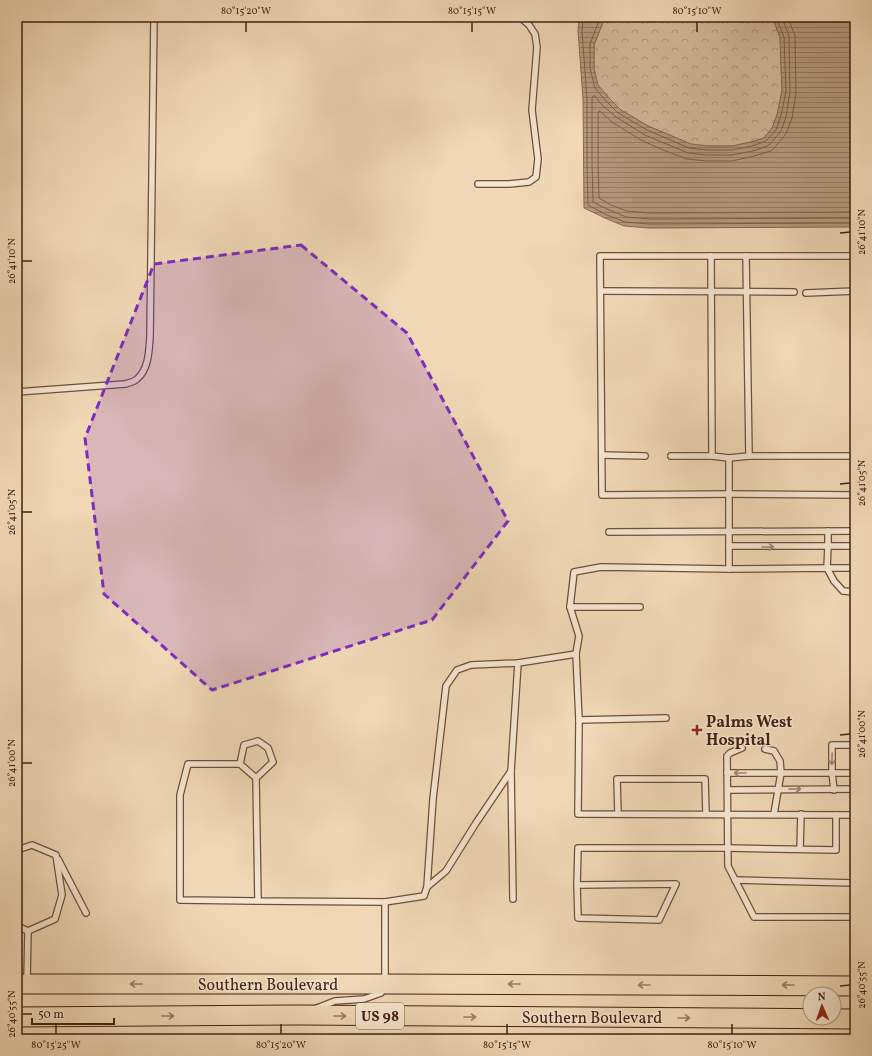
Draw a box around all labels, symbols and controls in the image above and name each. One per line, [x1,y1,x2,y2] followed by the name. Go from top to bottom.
[221,4,271,18] text: 80°15'20"W
[448,4,496,18] text: 80°15'15"W
[673,4,721,18] text: 80°15'10"W
[855,209,869,255] text: 26°41'10"N
[5,238,19,284] text: 26°41'10"N
[855,459,869,506] text: 26°41'05"N
[5,488,19,535] text: 26°41'05"N
[761,543,774,551] one-way arrow
[855,709,869,758] text: 26°41'00"N
[706,712,792,752] place label: Palms West Hospital
[691,724,703,736] marker: Palms West Hospital
[5,738,19,787] text: 26°41'00"N
[828,752,836,765] one-way arrow
[734,769,747,777] one-way arrow
[788,785,801,793] one-way arrow
[855,961,869,1009] text: 26°40'55"N
[198,975,338,997] street label: Southern Boulevard
[130,980,143,988] one-way arrow
[508,980,521,988] one-way arrow
[638,981,651,989] one-way arrow
[782,981,795,989] one-way arrow
[802,986,842,1026] north arrow
[5,990,19,1038] text: 26°40'55"N
[817,990,826,1005] text: N
[32,1000,114,1026] scale bar
[356,1003,404,1029] road number: US 98
[38,1007,64,1023] text: 50 m
[522,1008,662,1030] street label: Southern Boulevard
[161,1012,174,1020] one-way arrow
[333,1012,346,1020] one-way arrow
[463,1013,476,1020] one-way arrow
[677,1014,690,1022] one-way arrow
[31,1038,81,1052] text: 80°15'25"W
[256,1038,306,1052] text: 80°15'20"W
[483,1038,531,1052] text: 80°15'15"W
[708,1038,756,1052] text: 80°15'10"W

